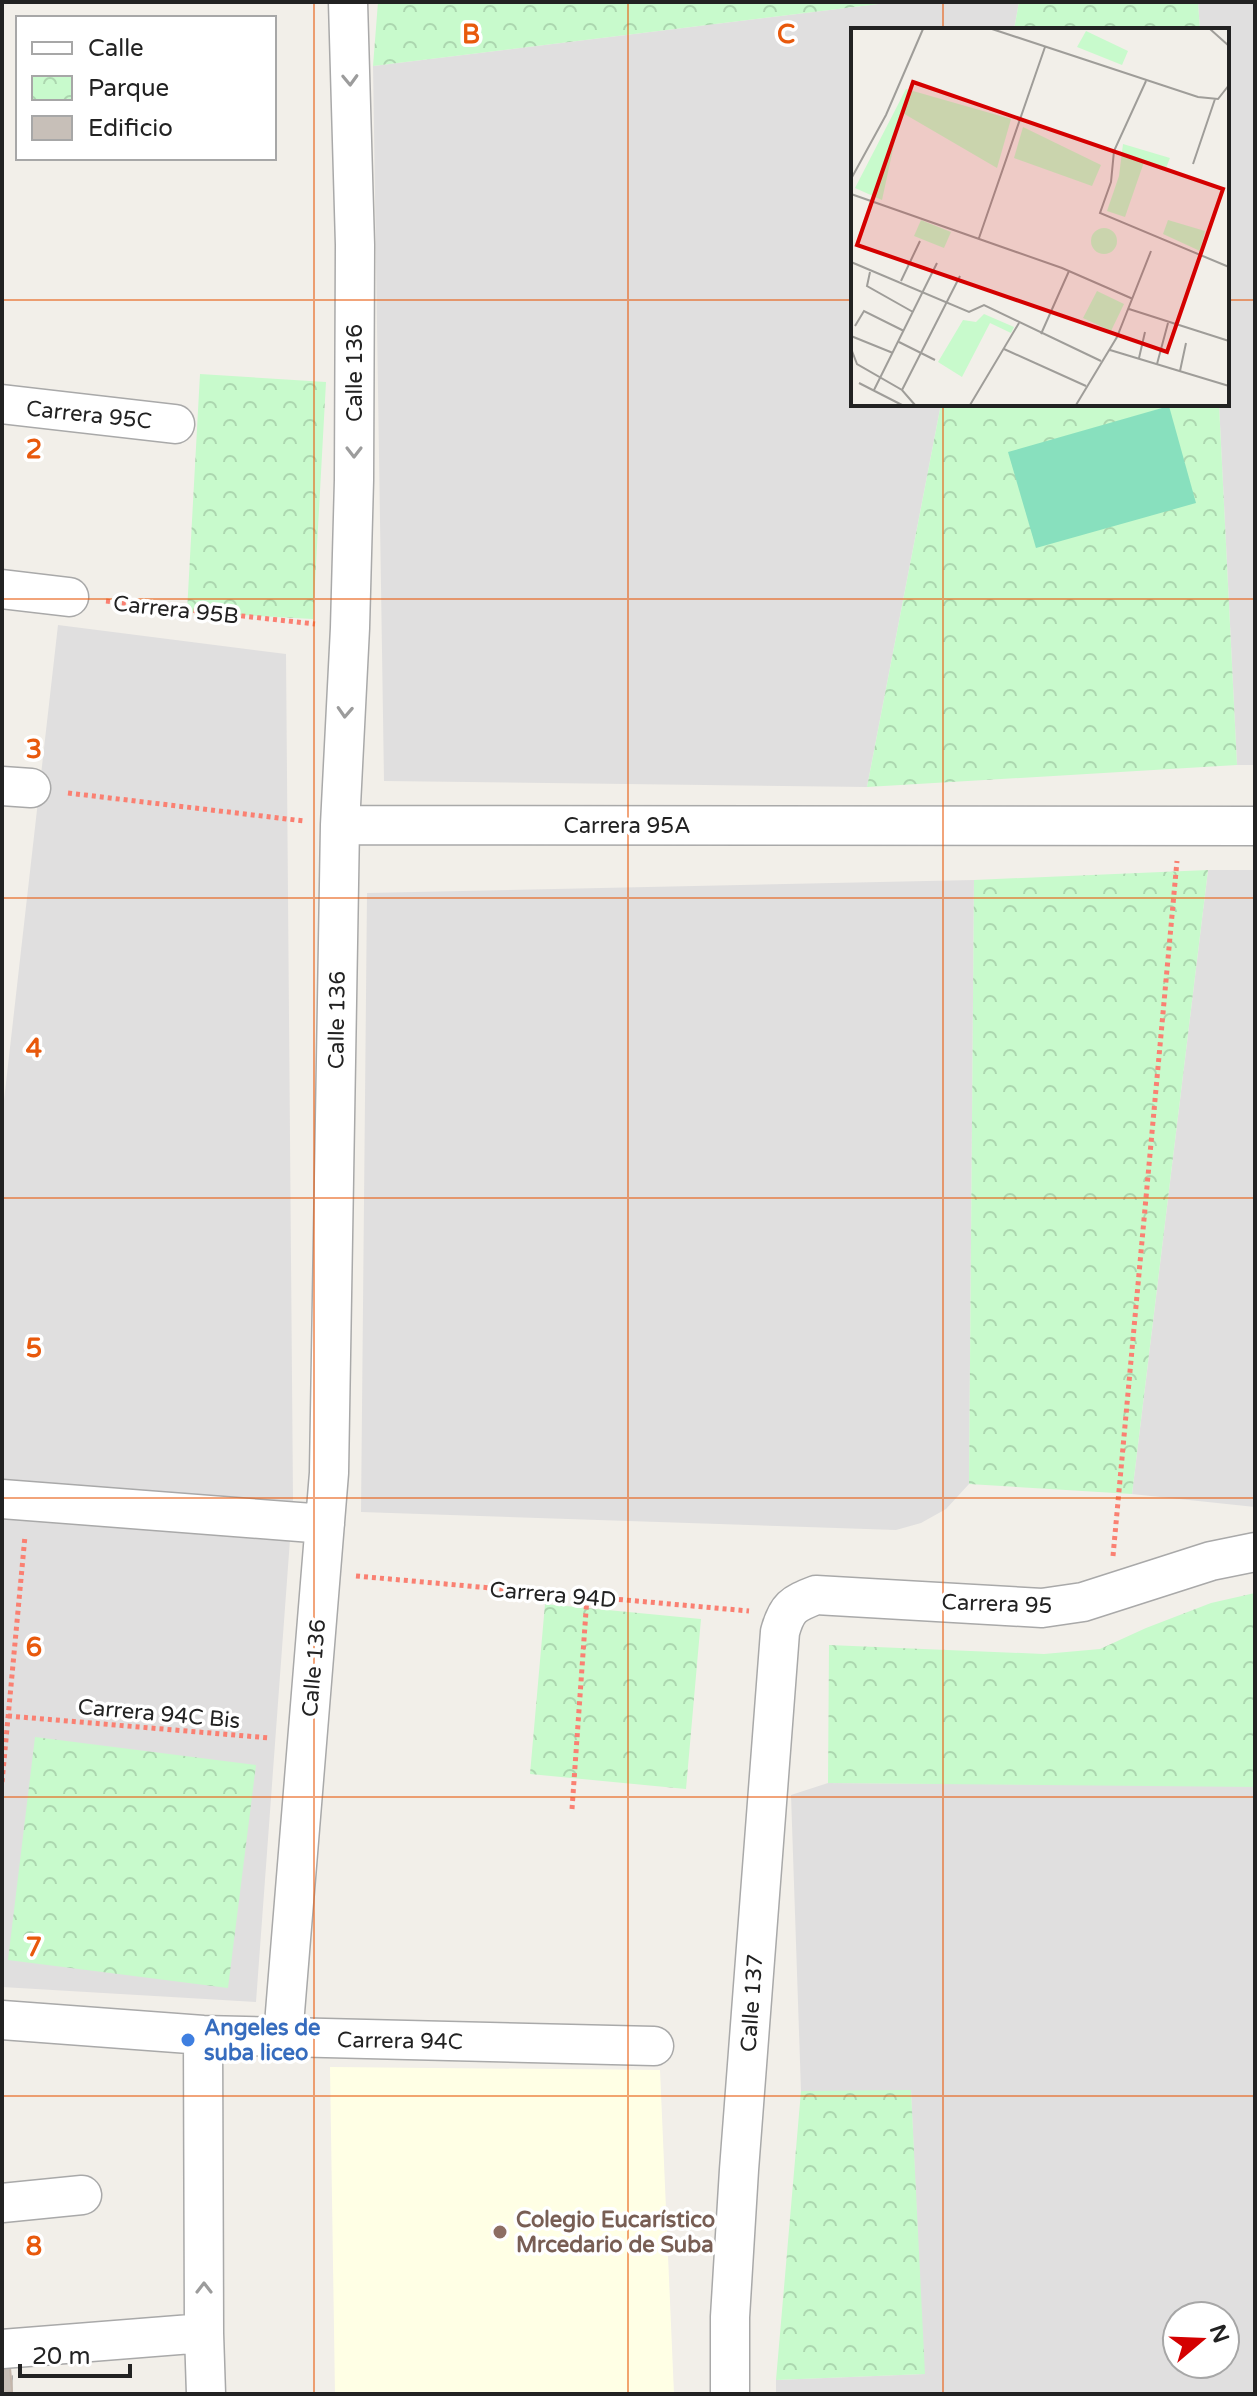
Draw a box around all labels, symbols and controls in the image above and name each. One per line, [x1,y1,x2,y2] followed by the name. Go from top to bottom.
[16,16,276,160] legend
[462,19,480,50] text: B
[777,19,795,50] text: C
[851,28,1229,406] inset map
[88,34,144,63] text: Calle
[88,74,169,103] text: Parque
[341,74,359,87] one-way arrow
[88,114,173,143] text: Edificio
[342,324,368,422] street label: Calle 136
[25,395,153,435] street label: Carrera 95C
[26,434,42,465] text: 2
[345,446,363,459] one-way arrow
[112,590,240,630] street label: Carrera 95B
[337,706,354,719] one-way arrow
[26,734,42,765] text: 3
[563,813,691,839] street label: Carrera 95A
[323,971,351,1069] street label: Calle 136
[26,1033,42,1064] text: 4
[26,1333,42,1364] text: 5
[488,1576,617,1613] street label: Carrera 94D
[941,1589,1053,1619] street label: Carrera 95
[297,1618,331,1718] street label: Calle 136
[26,1632,42,1663] text: 6
[77,1694,241,1734] street label: Carrera 94C Bis
[26,1932,42,1963] text: 7
[736,1953,768,2053] street label: Calle 137
[204,2015,321,2066] place label: Angeles de suba liceo
[337,2027,463,2055] street label: Carrera 94C
[179,2031,197,2049] marker: Angeles de suba liceo
[516,2207,715,2258] place label: Colegio Eucarístico Mrcedario de Suba
[491,2223,509,2241] marker: Colegio Eucarístico Mrcedario de Suba
[26,2231,42,2262] text: 8
[195,2281,213,2294] one-way arrow
[1161,2300,1241,2380] north arrow
[1204,2321,1234,2346] text: N
[20,2328,130,2378] scale bar
[32,2342,90,2371] text: 20 m

